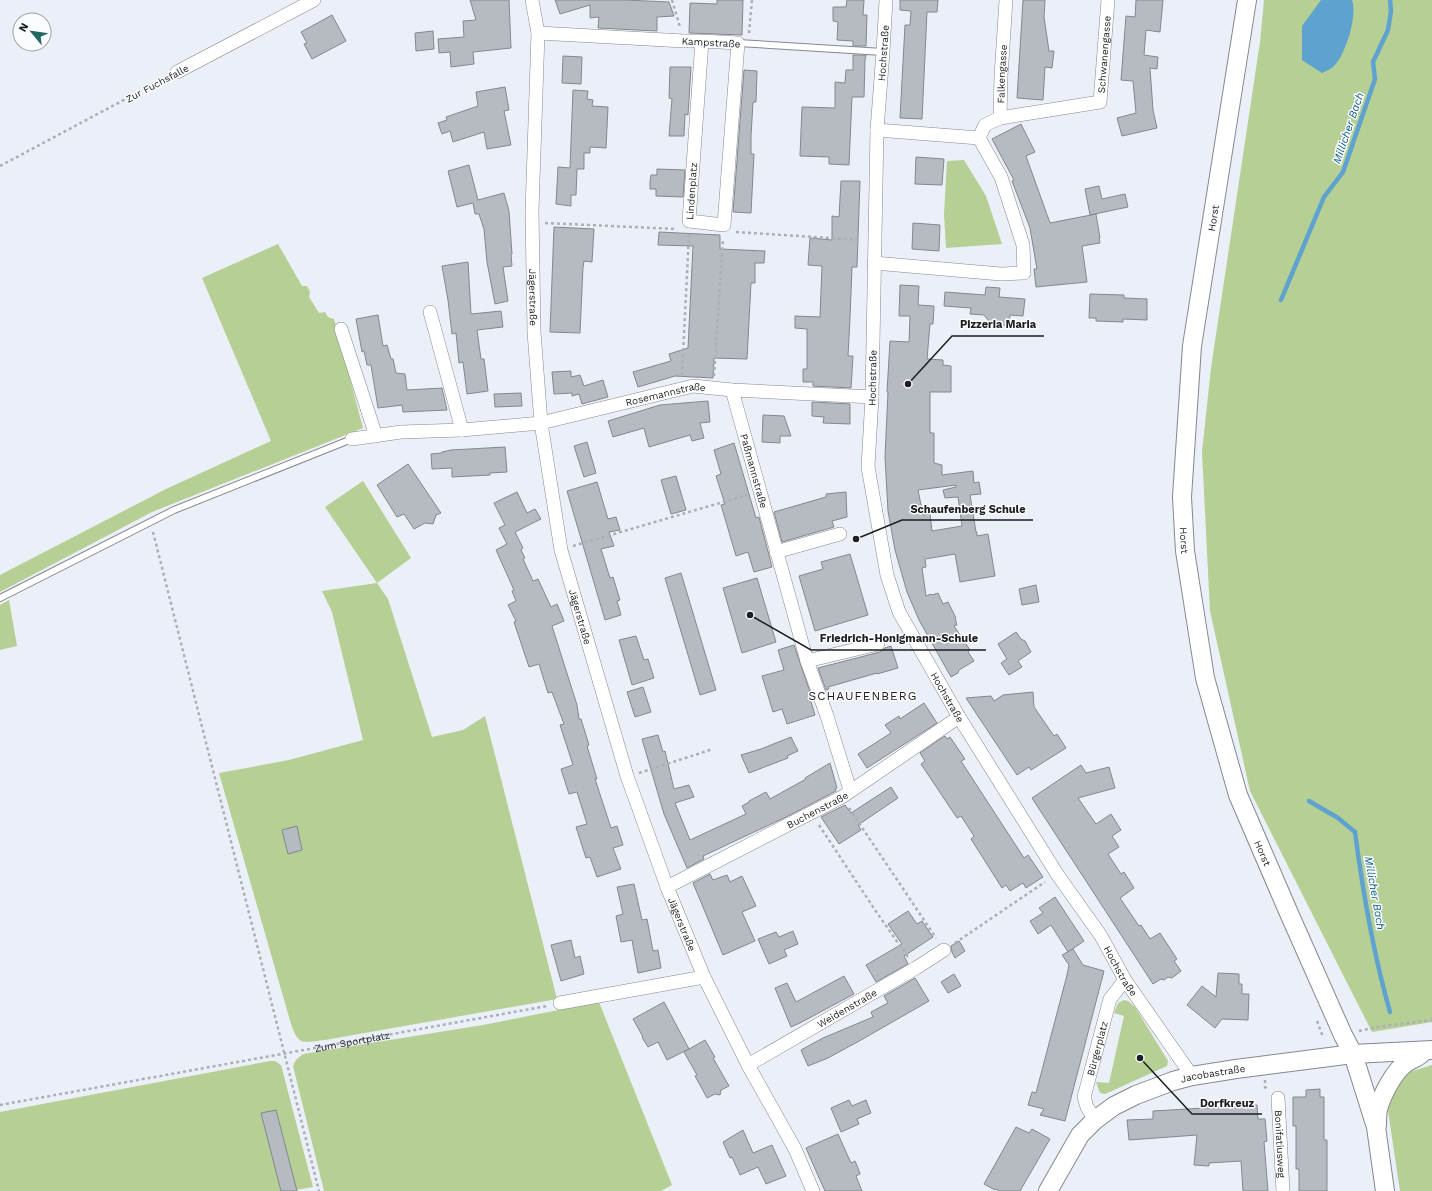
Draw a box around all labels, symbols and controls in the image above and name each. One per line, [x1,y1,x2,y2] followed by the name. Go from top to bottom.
[12,12,52,52] north arrow
[1096,15,1113,94] street label: Schwanengasse
[16,21,31,34] text: N
[876,24,891,81] street label: Hochstraße
[681,35,741,50] street label: Kampstraße
[995,44,1009,104] street label: Falkengasse
[124,62,191,105] street label: Zur Fuchsfalle
[1330,91,1367,165] water label: Millicher Bach
[684,162,699,220] street label: Lindenplatz
[1206,203,1221,232] street label: Horst
[527,269,539,326] street label: Jägerstraße
[952,313,1044,336] callout: Pizzeria Maria
[960,318,1037,331] text: Pizzeria Maria
[867,350,878,406] street label: Hochstraße
[624,381,706,408] street label: Rosemannstraße
[738,433,770,510] street label: Paßmannstraße
[902,497,1033,520] callout: Schaufenberg Schule
[910,503,1026,516] text: Schaufenberg Schule
[1178,527,1190,555] street label: Horst
[567,588,593,646] street label: Jägerstraße
[811,627,986,650] callout: Friedrich-Honigmann-Schule
[820,632,978,645] text: Friedrich-Honigmann-Schule
[928,670,966,725] street label: Hochstraße
[809,689,917,703] district label: SCHAUFENBERG
[785,789,851,830] street label: Buchenstraße
[1252,839,1273,868] street label: Horst
[1362,855,1387,931] water label: Millicher Bach
[666,896,698,953] street label: Jägerstraße
[1101,944,1139,998] street label: Hochstraße
[815,987,879,1030] street label: Weidenstraße
[1085,1020,1110,1077] street label: Bürgerplatz
[314,1030,391,1054] street label: Zum Sportplatz
[1179,1063,1246,1085] street label: Jacobastraße
[1192,1091,1262,1114] callout: Dorfkreuz
[1200,1097,1254,1110] text: Dorfkreuz
[1273,1110,1287,1179] street label: Bonifatiusweg

